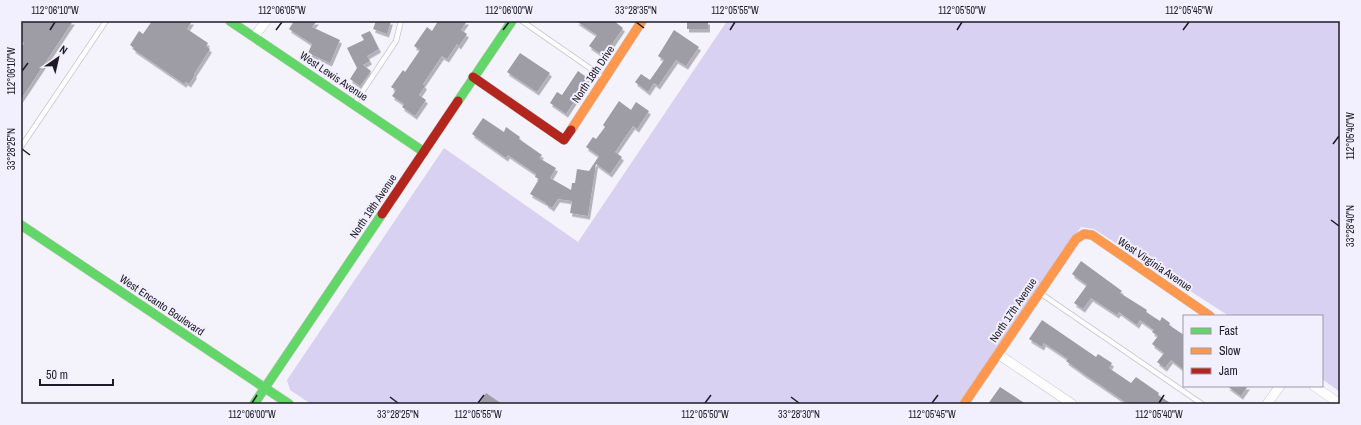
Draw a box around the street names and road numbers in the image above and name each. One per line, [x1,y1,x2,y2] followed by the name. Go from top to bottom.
[569,43,617,105] street label: North 18th Drive
[297,48,371,104] street label: West Lewis Avenue
[346,171,400,241] street label: North 19th Avenue
[1115,234,1195,294] street label: West Virginia Avenue
[117,271,207,339] street label: West Encanto Boulevard
[986,275,1040,345] street label: North 17th Avenue

